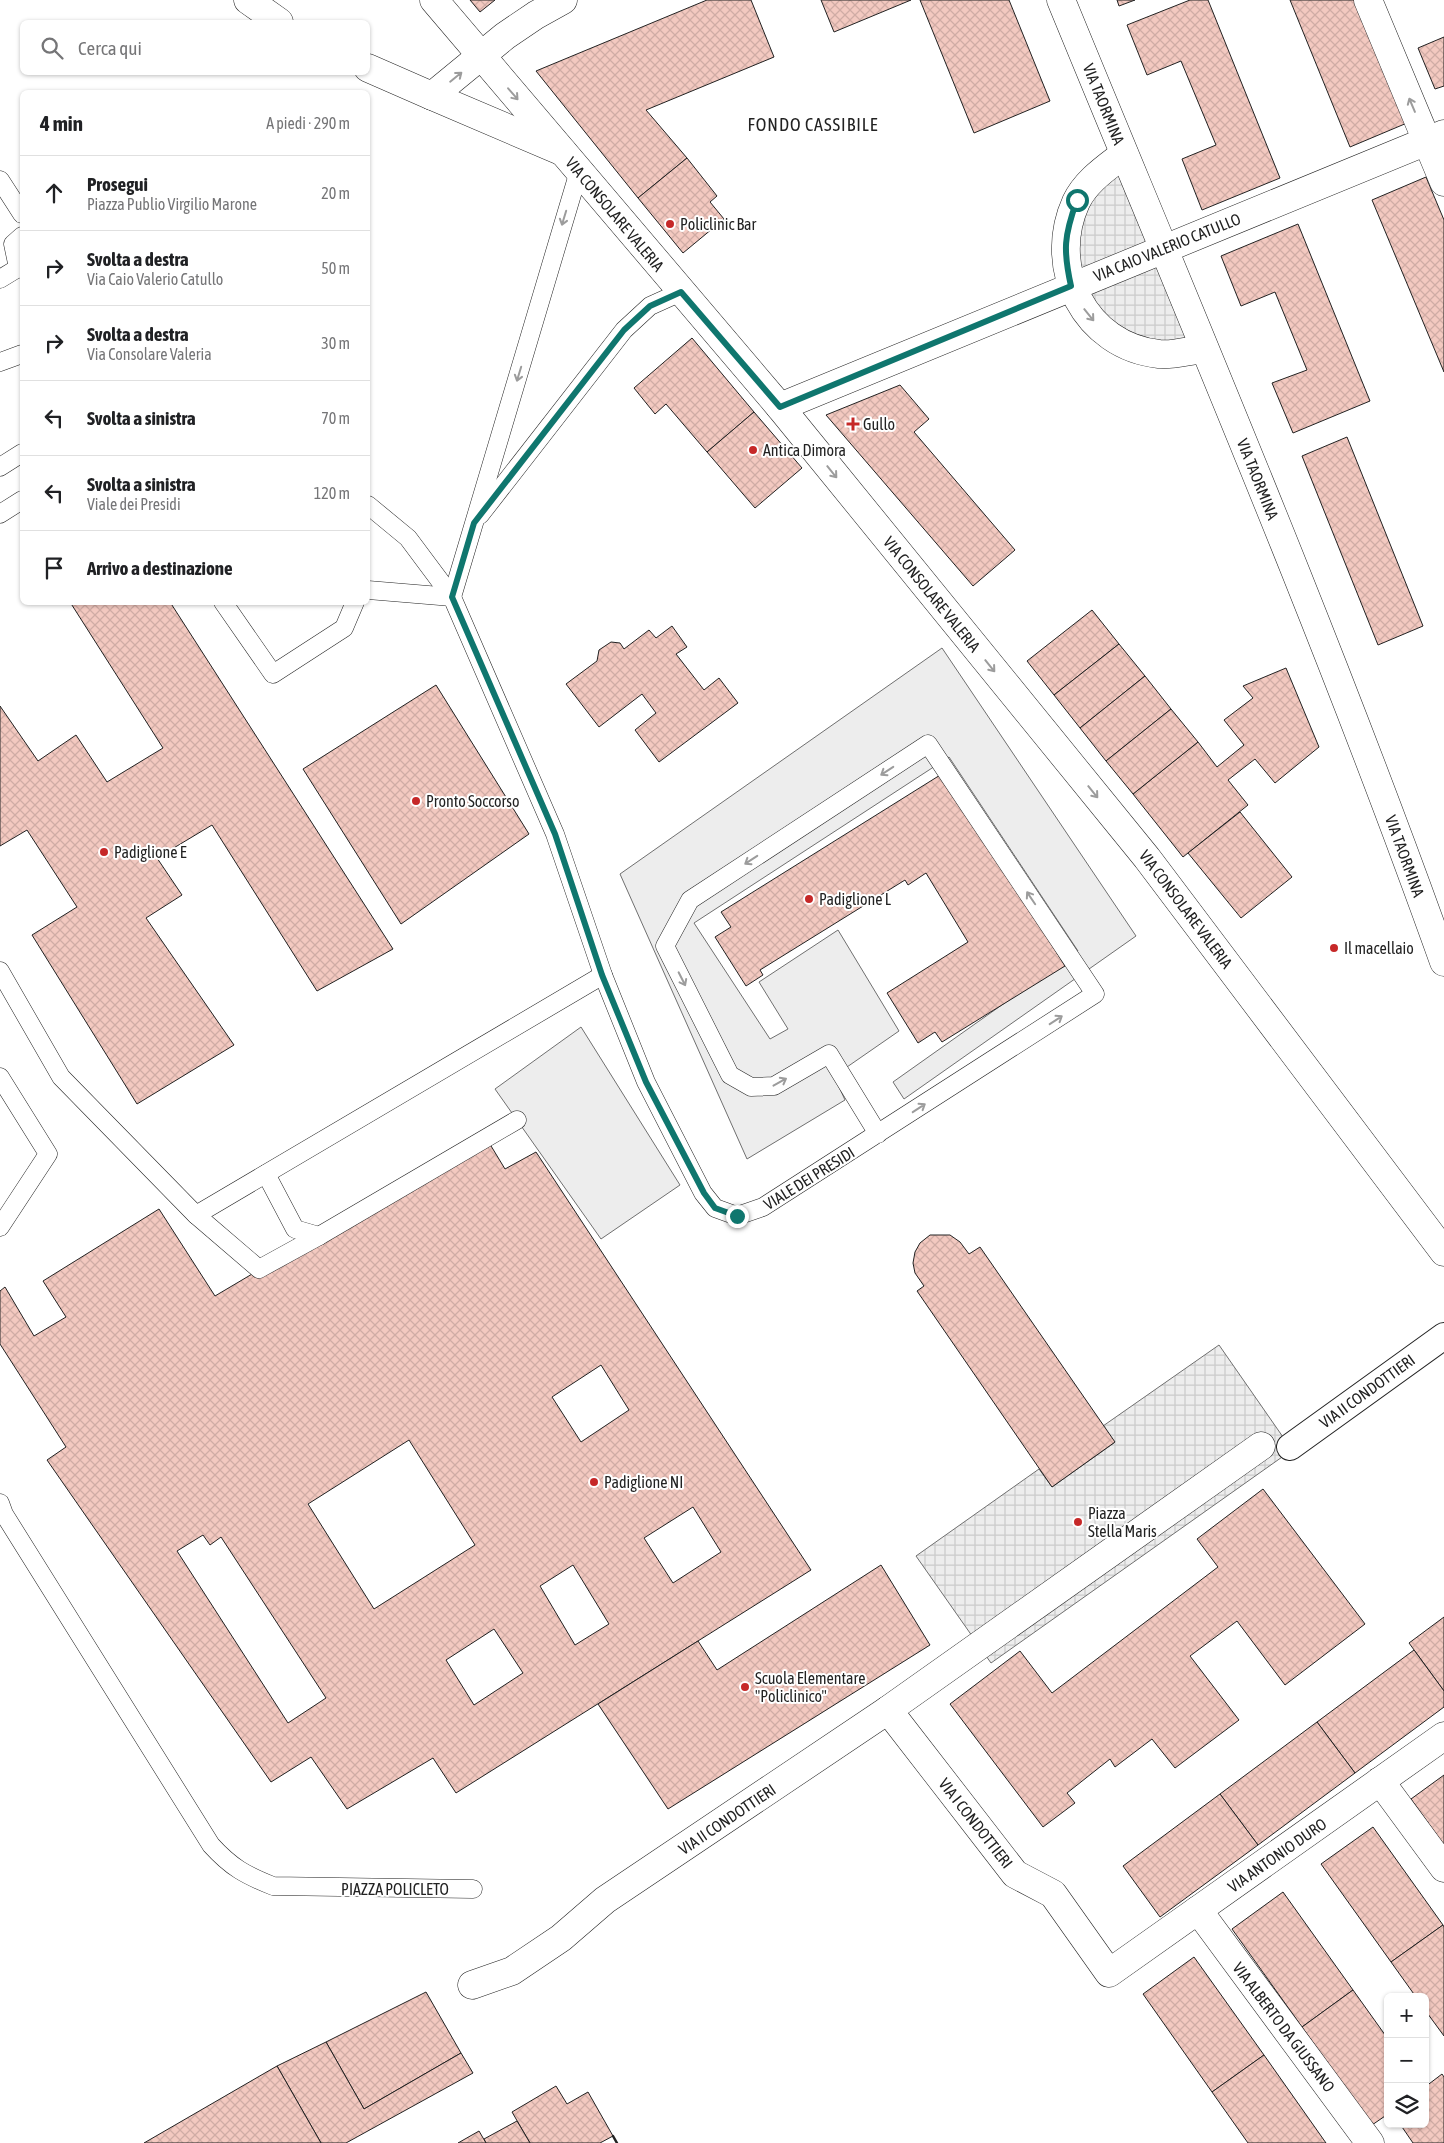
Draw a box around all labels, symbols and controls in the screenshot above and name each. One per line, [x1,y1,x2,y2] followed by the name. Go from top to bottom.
[20,20,370,75] search box
[38,34,66,62] icon: search
[78,37,142,59] text: Cerca qui
[1080,61,1128,147] street label: VIA TAORMINA
[449,72,463,82] one-way arrow
[507,88,518,101] one-way arrow
[1406,98,1416,113] one-way arrow
[40,111,83,135] text: 4 min
[266,114,350,132] text: A piedi · 290 m
[748,114,878,135] district label: FONDO CASSIBILE
[562,153,668,275] street label: VIA CONSOLARE VALERIA
[87,173,148,195] text: Prosegui
[40,179,68,207] icon: ahead
[321,184,350,202] text: 20 m
[1066,189,1089,212] route start
[87,195,257,213] text: Piazza Publio Virgilio Marone
[1091,209,1243,285] street label: VIA CAIO VALERIO CATULLO
[559,210,569,226] one-way arrow
[680,215,757,233] place label: Policlinic Bar
[664,218,676,230] marker: Policlinic Bar
[87,248,189,270] text: Svolta a destra
[40,254,68,282] icon: right
[321,259,350,277] text: 50 m
[87,270,223,288] text: Via Caio Valerio Catullo
[1083,308,1094,321] one-way arrow
[87,323,189,345] text: Svolta a destra
[40,329,68,357] icon: right
[321,334,350,352] text: 30 m
[87,345,212,363] text: Via Consolare Valeria
[513,366,523,382] one-way arrow
[40,404,68,432] icon: left
[87,407,196,429] text: Svolta a sinistra
[321,409,350,427] text: 70 m
[863,415,895,433] place label: Gullo
[847,418,859,430] marker: Gullo
[1234,436,1282,522] street label: VIA TAORMINA
[763,441,846,459] place label: Antica Dimora
[747,444,759,456] marker: Antica Dimora
[827,465,838,478] one-way arrow
[87,473,196,495] text: Svolta a sinistra
[40,479,68,507] icon: left
[314,484,350,502] text: 120 m
[87,495,181,513] text: Viale dei Presidi
[880,533,984,655] street label: VIA CONSOLARE VALERIA
[40,554,68,582] icon: arrive
[87,557,233,579] text: Arrivo a destinazione
[985,659,996,672] one-way arrow
[881,766,895,776] one-way arrow
[1088,785,1099,798] one-way arrow
[426,792,520,810] place label: Pronto Soccorso
[410,795,422,807] marker: Pronto Soccorso
[1382,813,1428,899] street label: VIA TAORMINA
[114,843,187,862] place label: Padiglione E
[98,846,110,858] marker: Padiglione E
[1136,846,1236,972] street label: VIA CONSOLARE VALERIA
[745,855,759,865] one-way arrow
[819,890,892,909] place label: Padiglione L
[1026,892,1036,906] one-way arrow
[803,893,815,905] marker: Padiglione L
[1344,939,1414,957] place label: Il macellaio
[1328,942,1340,954] marker: Il macellaio
[677,971,687,986] one-way arrow
[1048,1015,1062,1025] one-way arrow
[773,1076,787,1086] one-way arrow
[912,1102,926,1113] one-way arrow
[760,1143,858,1213] street label: VIALE DEI PRESIDI
[726,1205,749,1228] route end
[1316,1351,1418,1431] street label: VIA II CONDOTTIERI
[604,1473,683,1492] place label: Padiglione NI
[588,1476,600,1488] marker: Padiglione NI
[1088,1504,1157,1540] place label: Piazza Stella Maris
[1072,1516,1084,1528] marker: Piazza Stella Maris
[755,1669,866,1705] place label: Scuola Elementare "Policlinico"
[739,1681,751,1693] marker: Scuola Elementare "Policlinico"
[935,1775,1017,1871] street label: VIA I CONDOTTIERI
[675,1780,779,1858] street label: VIA II CONDOTTIERI
[1224,1814,1330,1896] street label: VIA ANTONIO DURO
[341,1880,449,1898] street label: PIAZZA POLICLETO
[1229,1959,1339,2095] street label: VIA ALBERTO DA GIUSSANO
[1384,1993,1429,2128] map controls
[1384,1993,1429,2038] button: +
[1384,2038,1429,2083] button: −
[1384,2083,1429,2128] button: layers

